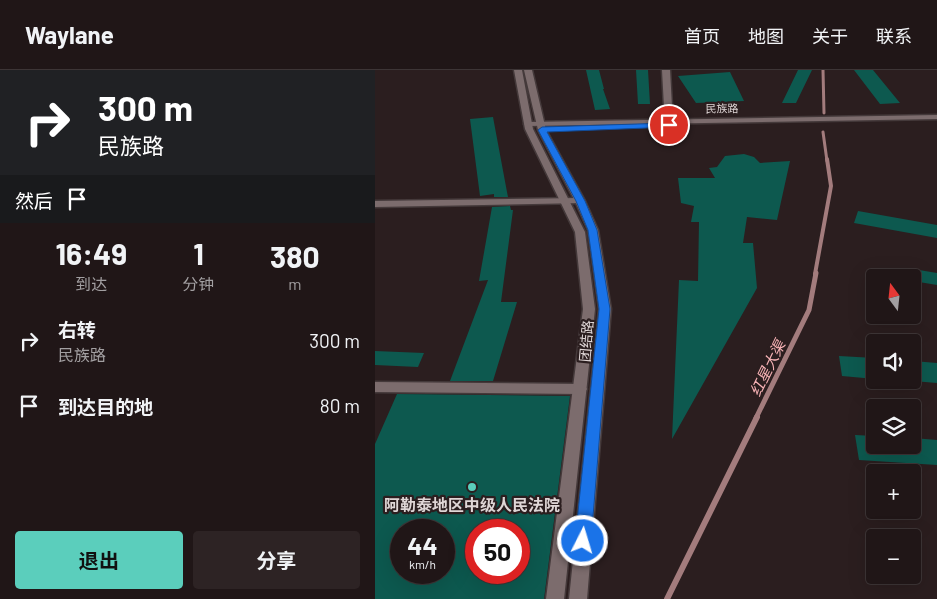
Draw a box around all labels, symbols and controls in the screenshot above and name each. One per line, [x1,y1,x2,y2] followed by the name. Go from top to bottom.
[25,20,114,49] text: Waylane
[684,25,720,47] text: 首页
[748,25,784,47] text: 地图
[812,25,848,47] text: 关于
[876,25,912,47] text: 联系
[98,86,193,128] text: 300 m
[15,90,80,155] icon: right
[705,101,739,115] street label: 民族路
[648,104,690,146] pin
[655,111,683,139] icon: arrive
[98,132,164,158] text: 民族路
[63,185,91,213] icon: arrive
[15,189,53,212] text: 然后
[55,235,127,271] text: 16:49
[193,235,204,271] text: 1
[270,238,320,274] text: 380
[866,269,921,324] north arrow
[866,269,921,584] map controls
[75,274,107,293] text: 到达
[183,274,215,293] text: 分钟
[288,274,301,293] text: m
[58,318,96,341] text: 右转
[576,319,596,363] street label: 团结路
[15,327,43,355] icon: right
[309,329,360,352] text: 300 m
[866,334,921,389] button: sound
[746,335,789,399] water label: 红星大渠
[58,345,106,364] text: 民族路
[15,392,43,420] icon: arrive
[320,394,360,417] text: 80 m
[58,395,153,418] text: 到达目的地
[866,399,921,454] button: layers
[866,464,921,519] button: +
[466,481,478,493] marker: 阿勒泰地区中级人民法院
[384,495,560,514] place label: 阿勒泰地区中级人民法院
[556,514,608,566] position arrow
[465,519,530,584] speed limit sign: 50
[866,529,921,584] button: −
[407,530,438,560] text: 44
[15,531,183,589] button: 退出
[193,531,360,589] button: 分享
[409,557,436,571] text: km/h

